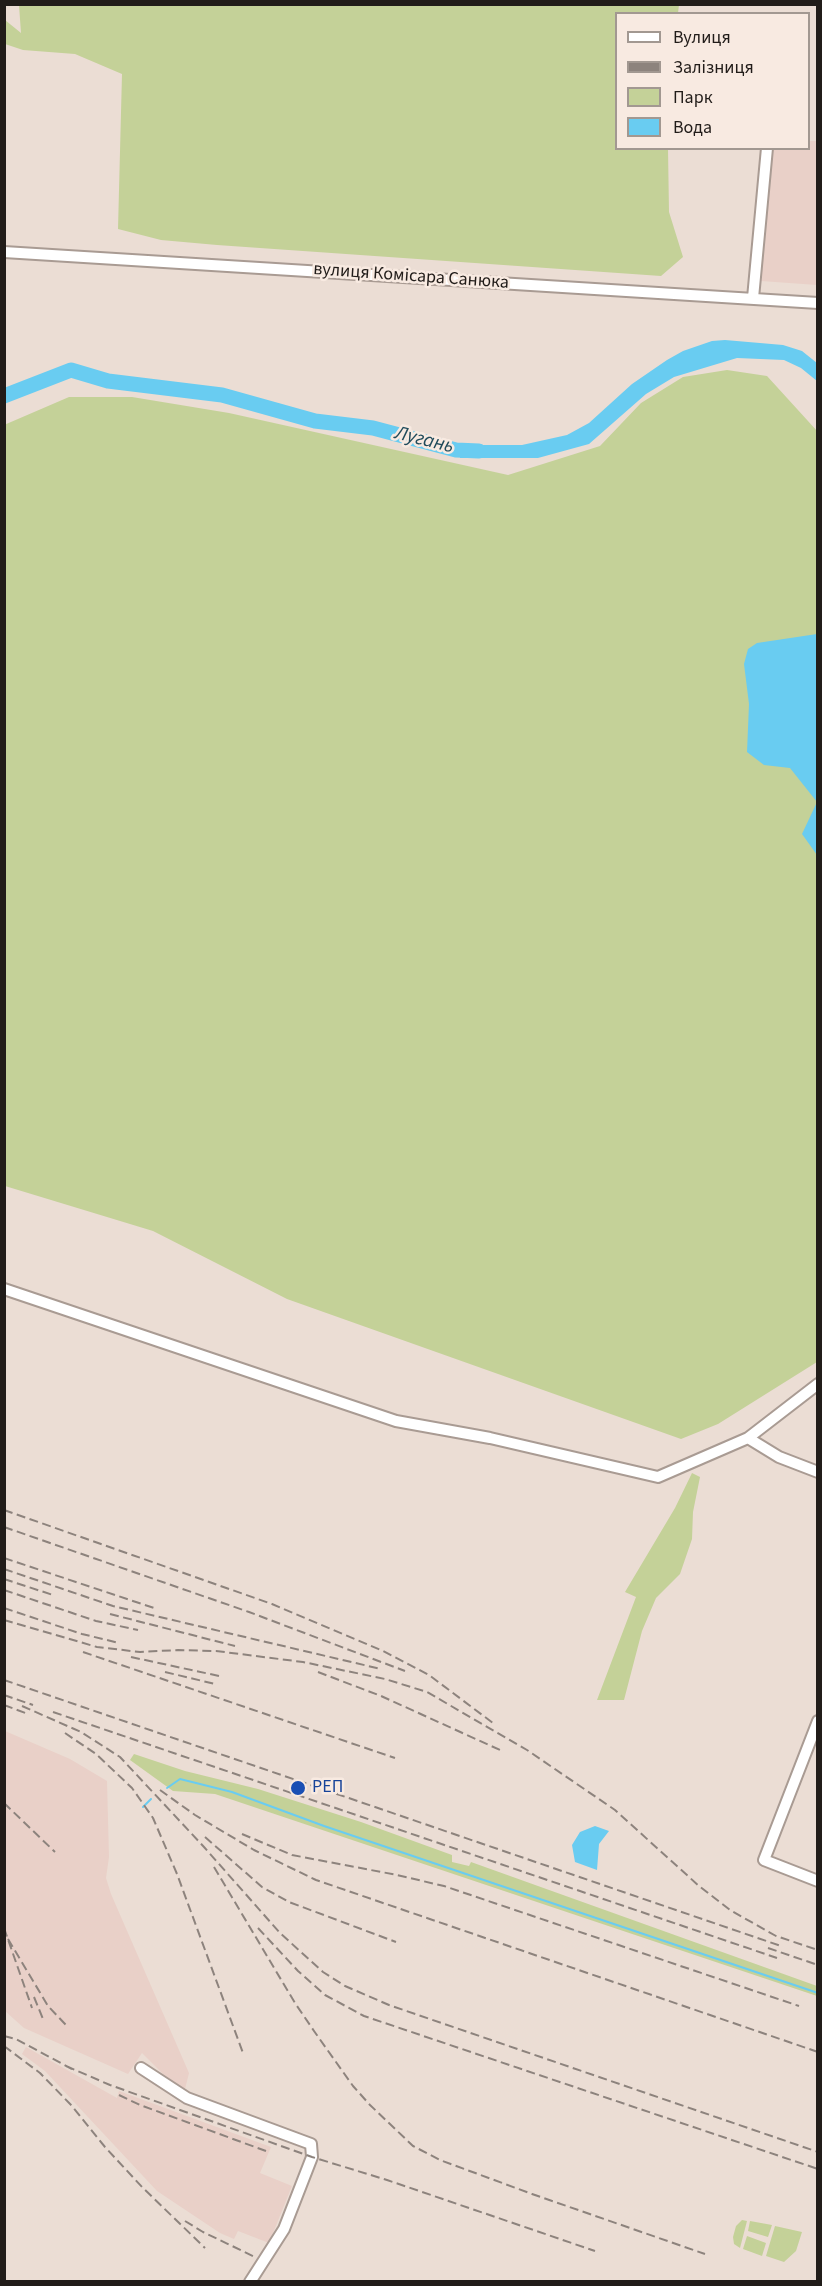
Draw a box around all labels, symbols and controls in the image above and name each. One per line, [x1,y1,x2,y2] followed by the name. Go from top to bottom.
[615,12,810,150] legend
[673,25,731,50] text: Вулиця
[673,55,754,80] text: Залізниця
[673,85,713,110] text: Парк
[673,115,712,140] text: Вода
[313,259,509,295] street label: вулиця Комісара Санюка
[392,422,456,460] water label: Лугань
[312,1777,343,1799] place label: РЕП
[289,1779,307,1797] marker: РЕП

